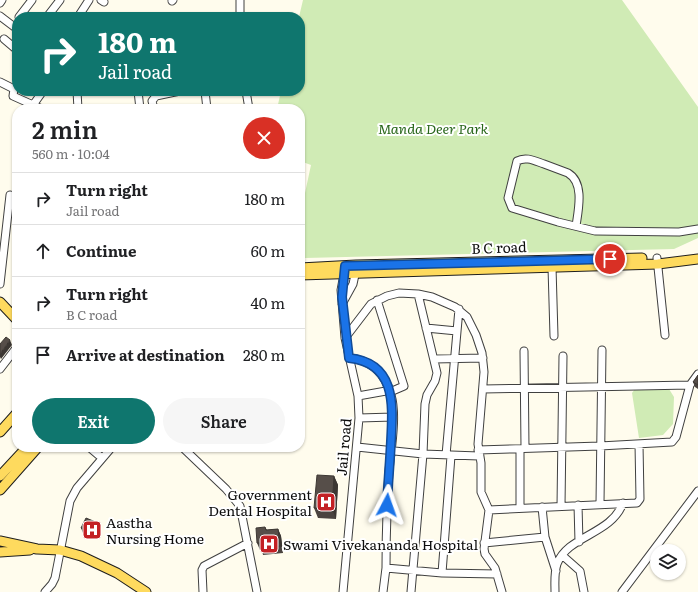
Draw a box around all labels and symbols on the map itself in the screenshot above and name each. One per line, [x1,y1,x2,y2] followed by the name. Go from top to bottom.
[378,118,488,138] park label: Manda Deer Park
[471,236,527,258] street label: B C road
[593,242,627,276] pin
[331,417,356,477] street label: Jail road
[208,484,312,520] place label: Government Dental Hospital
[366,484,408,526] position arrow
[315,491,337,513] hospital icon: Government Dental Hospital
[106,512,204,548] place label: Aastha Nursing Home
[81,519,103,541] hospital icon: Aastha Nursing Home
[258,533,280,555] hospital icon: Swami Vivekananda Hospital
[283,534,479,554] place label: Swami Vivekananda Hospital

